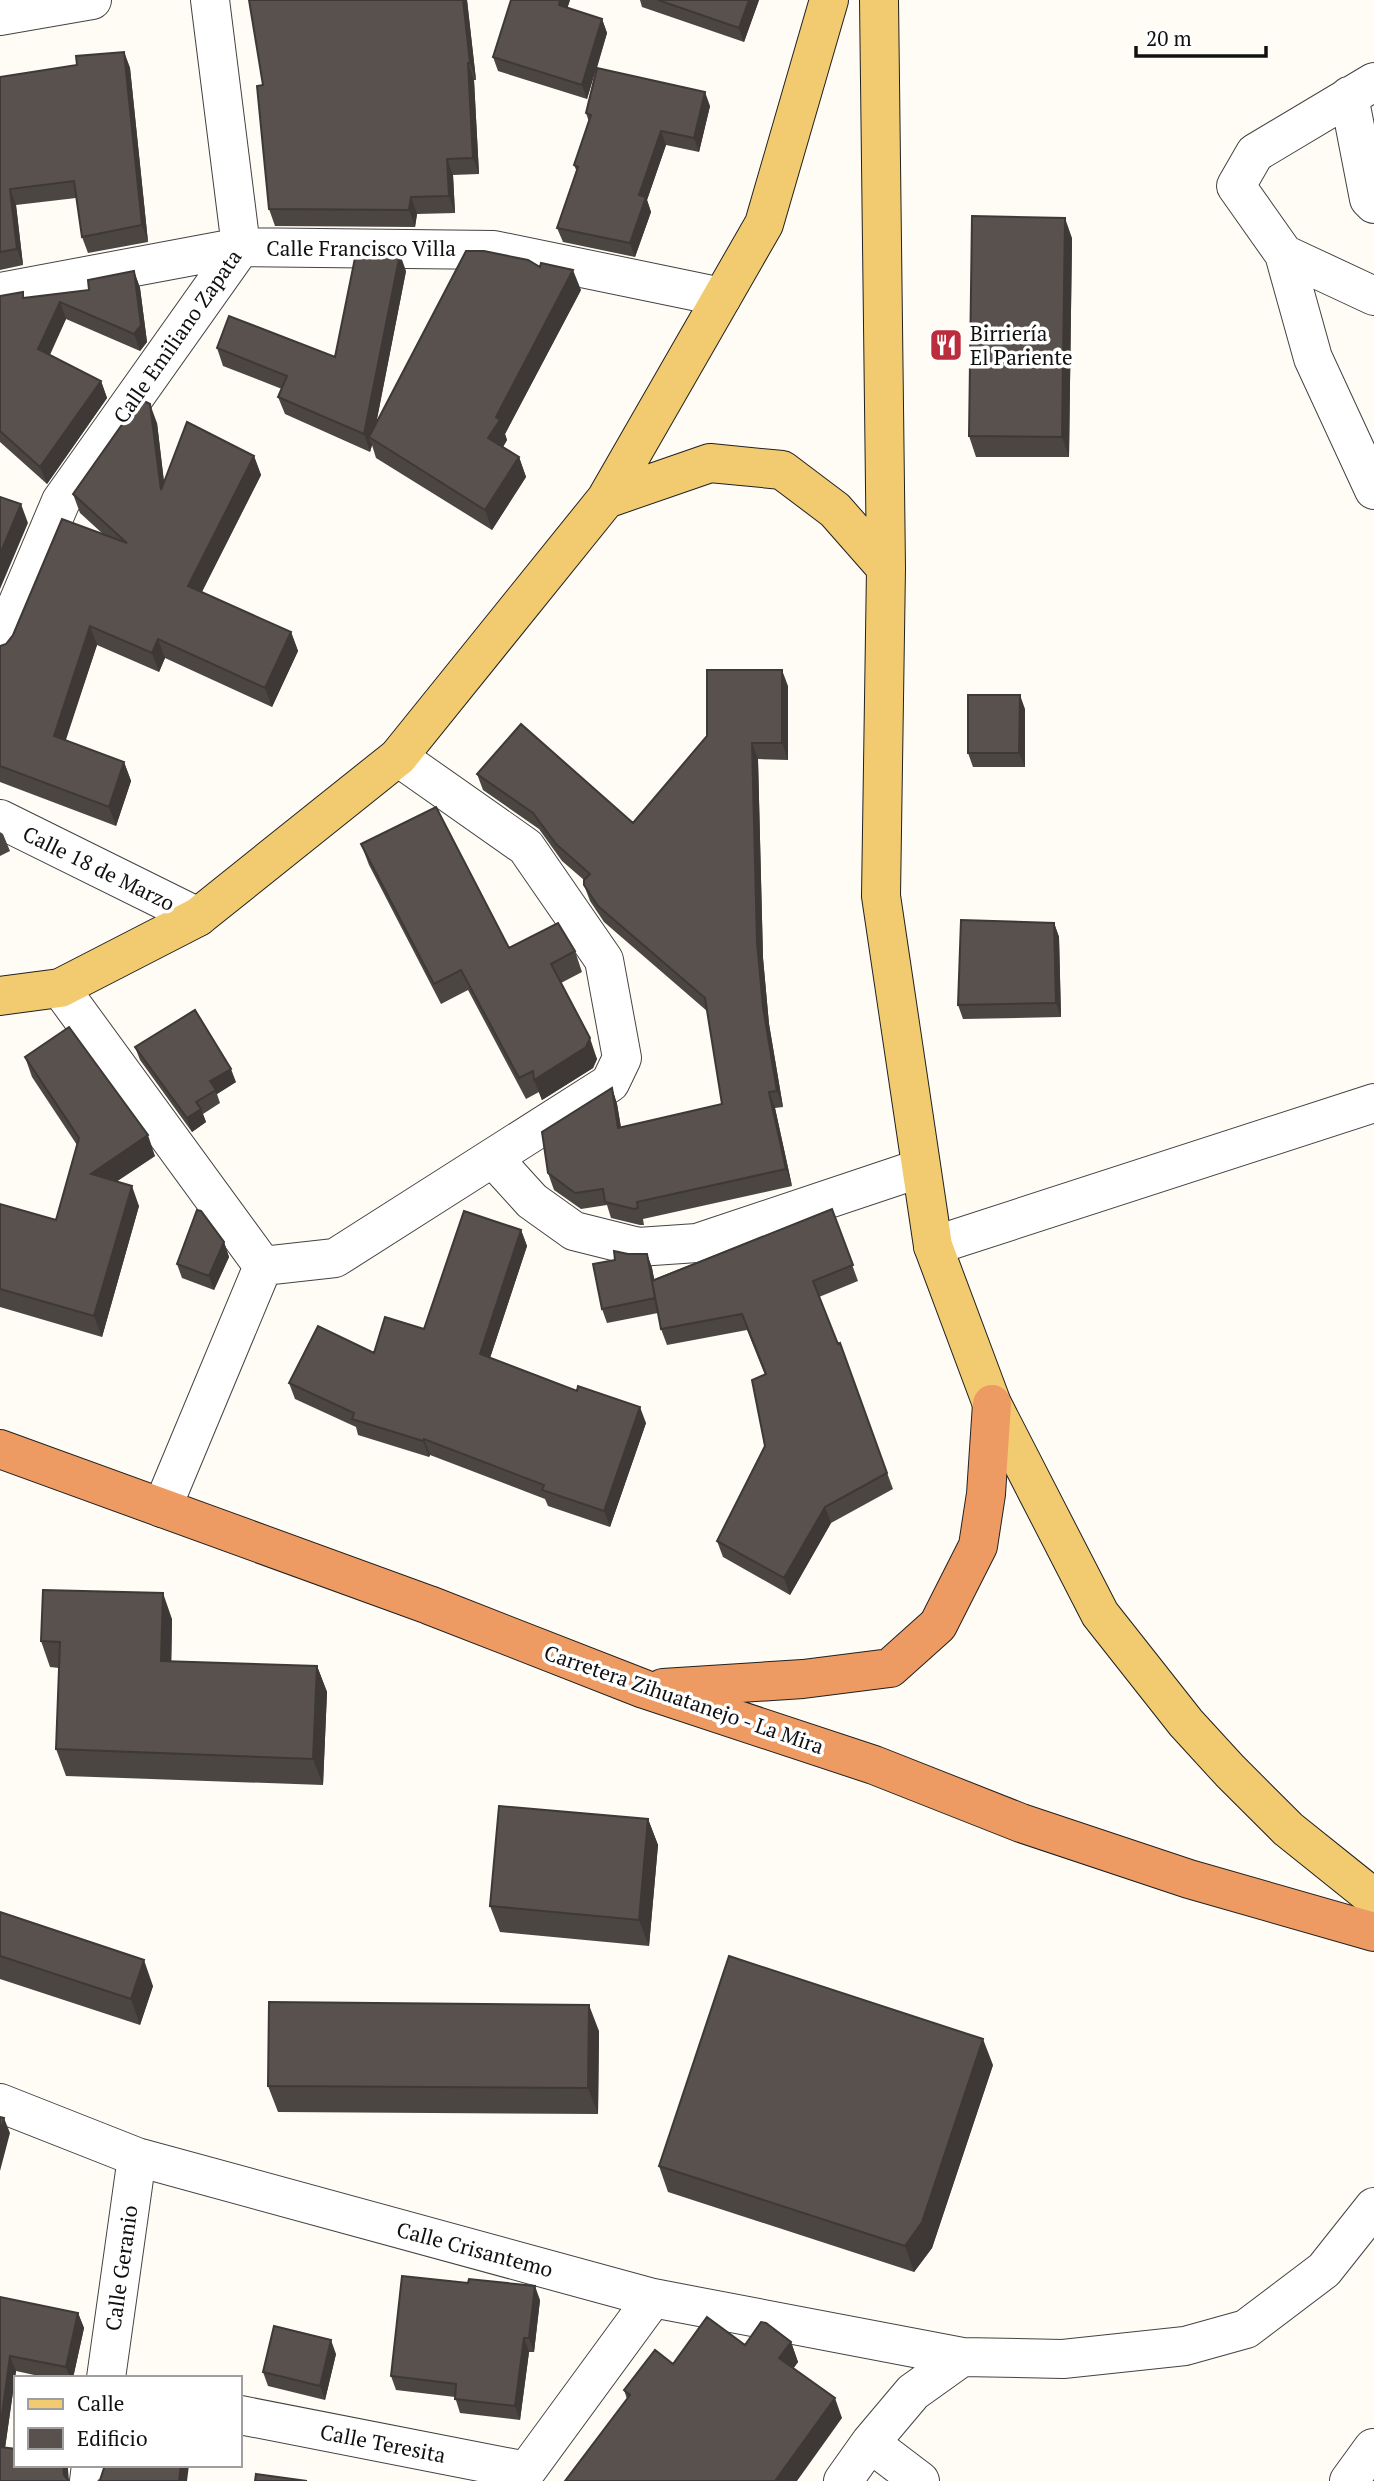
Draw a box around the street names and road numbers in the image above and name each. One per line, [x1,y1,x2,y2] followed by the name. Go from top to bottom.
[266,234,456,262] street label: Calle Francisco Villa
[106,243,248,428] street label: Calle Emiliano Zapata
[18,819,180,917] street label: Calle 18 de Marzo
[540,1638,828,1760] street label: Carretera Zihuatanejo - La Mira
[98,2203,144,2333] street label: Calle Geranio
[394,2215,556,2283] street label: Calle Crisantemo
[318,2417,448,2469] street label: Calle Teresita

